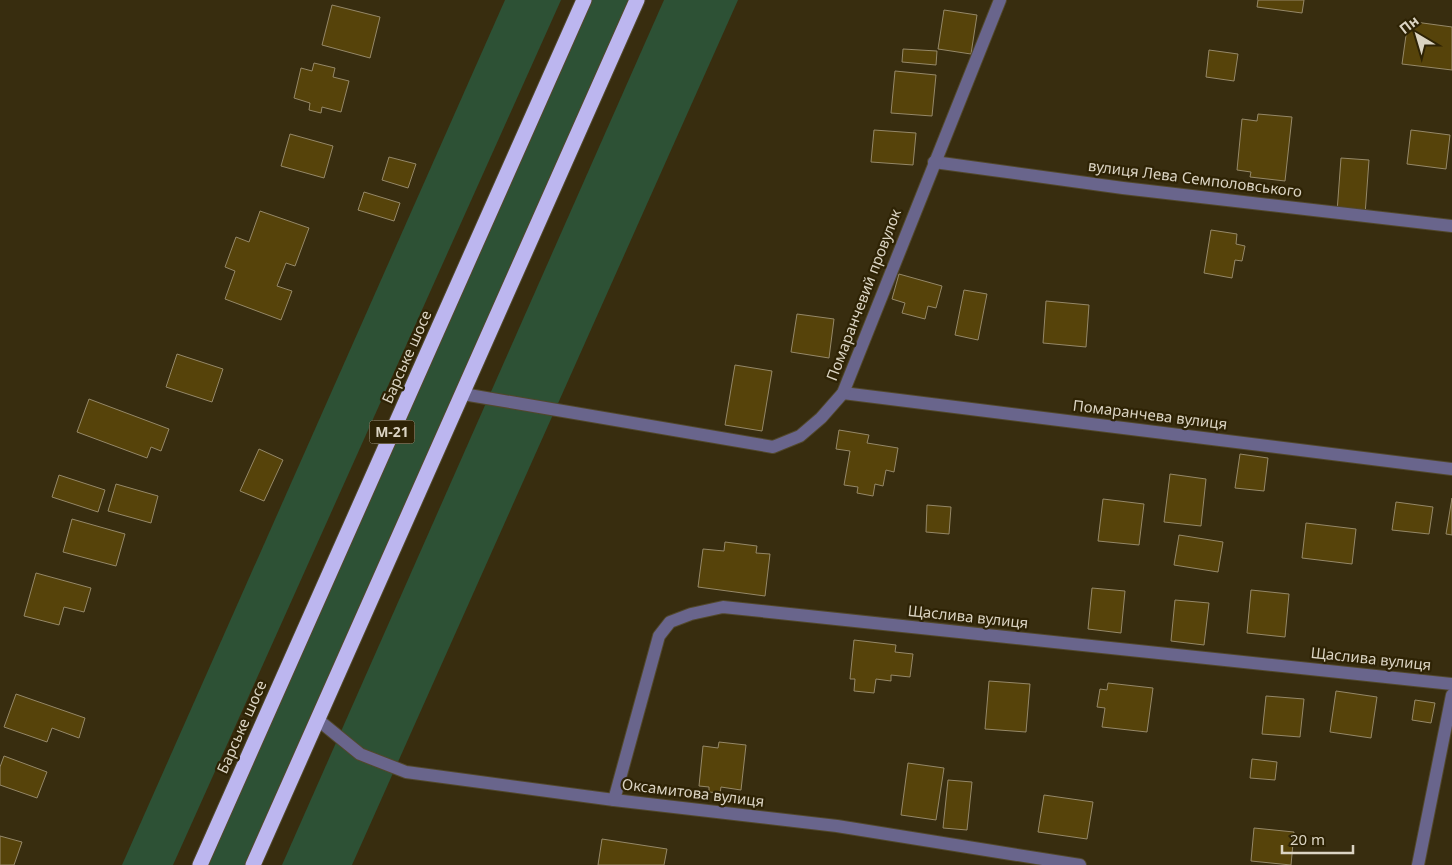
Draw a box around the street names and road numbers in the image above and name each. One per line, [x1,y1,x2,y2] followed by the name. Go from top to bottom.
[1087,155,1303,201] street label: вулиця Лева Семполовського
[821,206,905,383] street label: Помаранчевий провулок
[377,307,436,406] street label: Барське шосе
[1072,395,1228,433] street label: Помаранчева вулиця
[370,421,414,444] road number: М-21
[907,600,1029,632] street label: Щаслива вулиця
[1310,642,1432,674] street label: Щаслива вулиця
[212,677,271,776] street label: Барське шосе
[621,773,765,811] street label: Оксамитова вулиця

